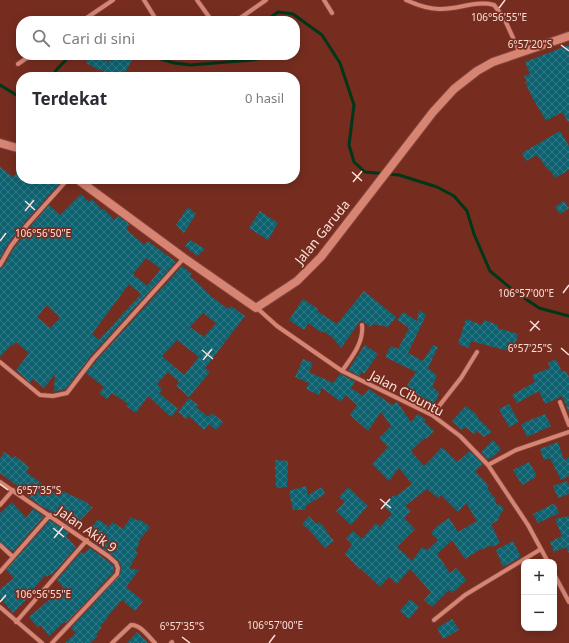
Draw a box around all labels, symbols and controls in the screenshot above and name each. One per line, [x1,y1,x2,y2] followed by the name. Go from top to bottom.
[471,10,527,24] text: 106°56'55"E
[16,16,300,60] search box
[30,27,52,49] icon: search
[62,28,135,48] text: Cari di sini
[508,37,553,51] text: 6°57'20"S
[32,87,107,110] text: Terdekat
[245,89,284,107] text: 0 hasil
[289,196,354,270] street label: Jalan Garuda
[15,226,71,240] text: 106°56'50"E
[498,286,554,300] text: 106°57'00"E
[508,341,553,355] text: 6°57'25"S
[365,365,447,420] street label: Jalan Cibuntu
[17,483,62,497] text: 6°57'35"S
[52,501,121,556] street label: Jalan Akik 9
[521,559,557,631] map controls
[521,559,557,595] button: +
[15,587,71,601] text: 106°56'55"E
[521,595,557,631] button: −
[247,618,303,632] text: 106°57'00"E
[160,619,205,633] text: 6°57'35"S

